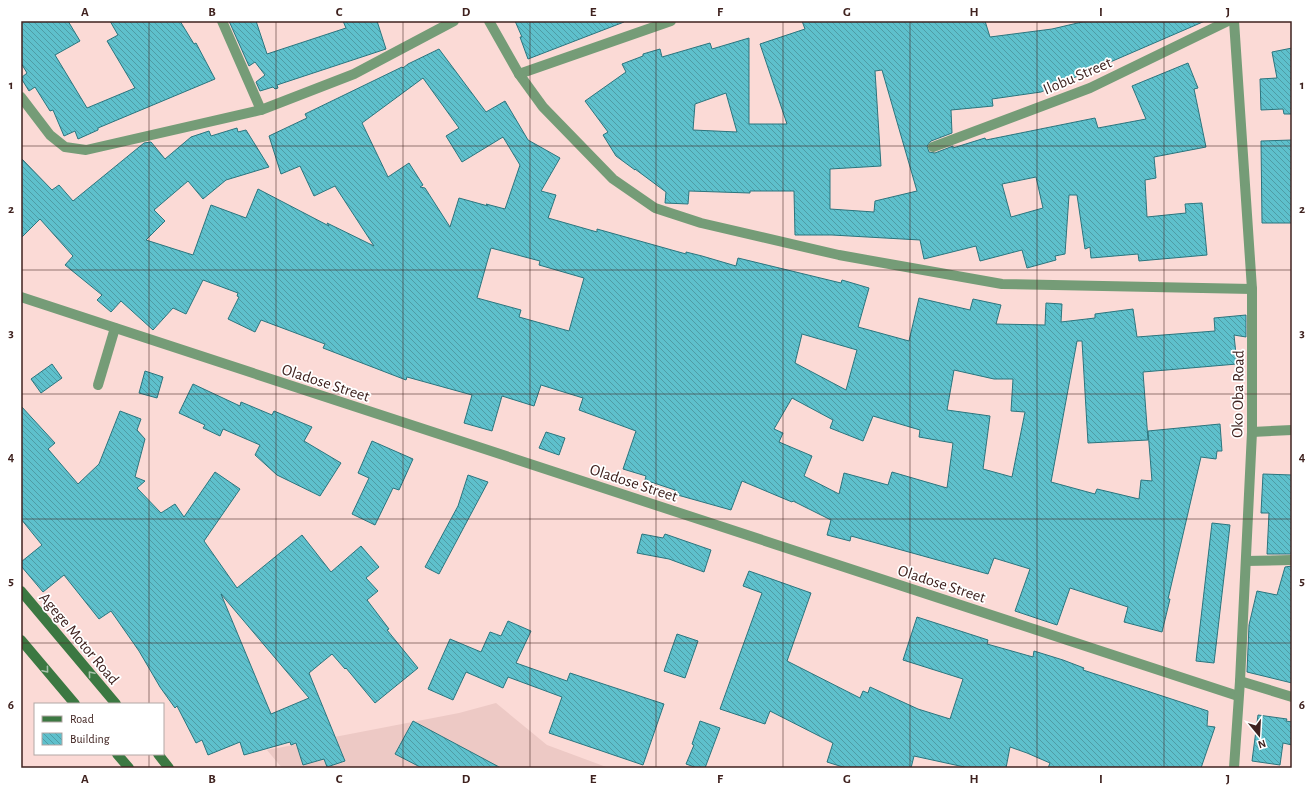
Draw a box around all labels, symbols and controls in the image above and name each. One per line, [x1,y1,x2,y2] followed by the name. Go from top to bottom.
[81,6,89,19] text: A
[208,6,216,19] text: B
[336,6,343,19] text: C
[462,6,471,19] text: D
[590,6,597,19] text: E
[717,6,724,19] text: F
[843,6,851,19] text: G
[969,6,979,19] text: H
[1099,6,1103,19] text: I
[1226,6,1230,19] text: J
[1041,54,1114,98] street label: Ilobu Street
[9,79,13,92] text: 1
[1300,79,1304,92] text: 1
[8,203,14,216] text: 2
[1299,203,1305,216] text: 2
[8,327,14,340] text: 3
[1299,327,1305,340] text: 3
[1229,350,1247,438] street label: Oko Oba Road
[280,361,372,405] street label: Oladose Street
[8,451,15,464] text: 4
[1299,451,1306,464] text: 4
[588,461,680,505] street label: Oladose Street
[896,562,988,606] street label: Oladose Street
[8,575,14,588] text: 5
[1299,575,1305,588] text: 5
[36,590,122,688] street label: Agege Motor Road
[42,666,49,673] one-way arrow
[88,671,95,679] one-way arrow
[8,699,14,712] text: 6
[1299,699,1305,712] text: 6
[34,703,164,755] legend
[70,713,94,725] text: Road
[1239,715,1279,755] north arrow
[70,733,110,745] text: Building
[1257,738,1267,750] text: N
[81,773,89,786] text: A
[208,773,216,786] text: B
[336,773,343,786] text: C
[462,773,471,786] text: D
[590,773,597,786] text: E
[717,773,724,786] text: F
[843,773,851,786] text: G
[969,773,979,786] text: H
[1099,773,1103,786] text: I
[1226,773,1230,786] text: J

